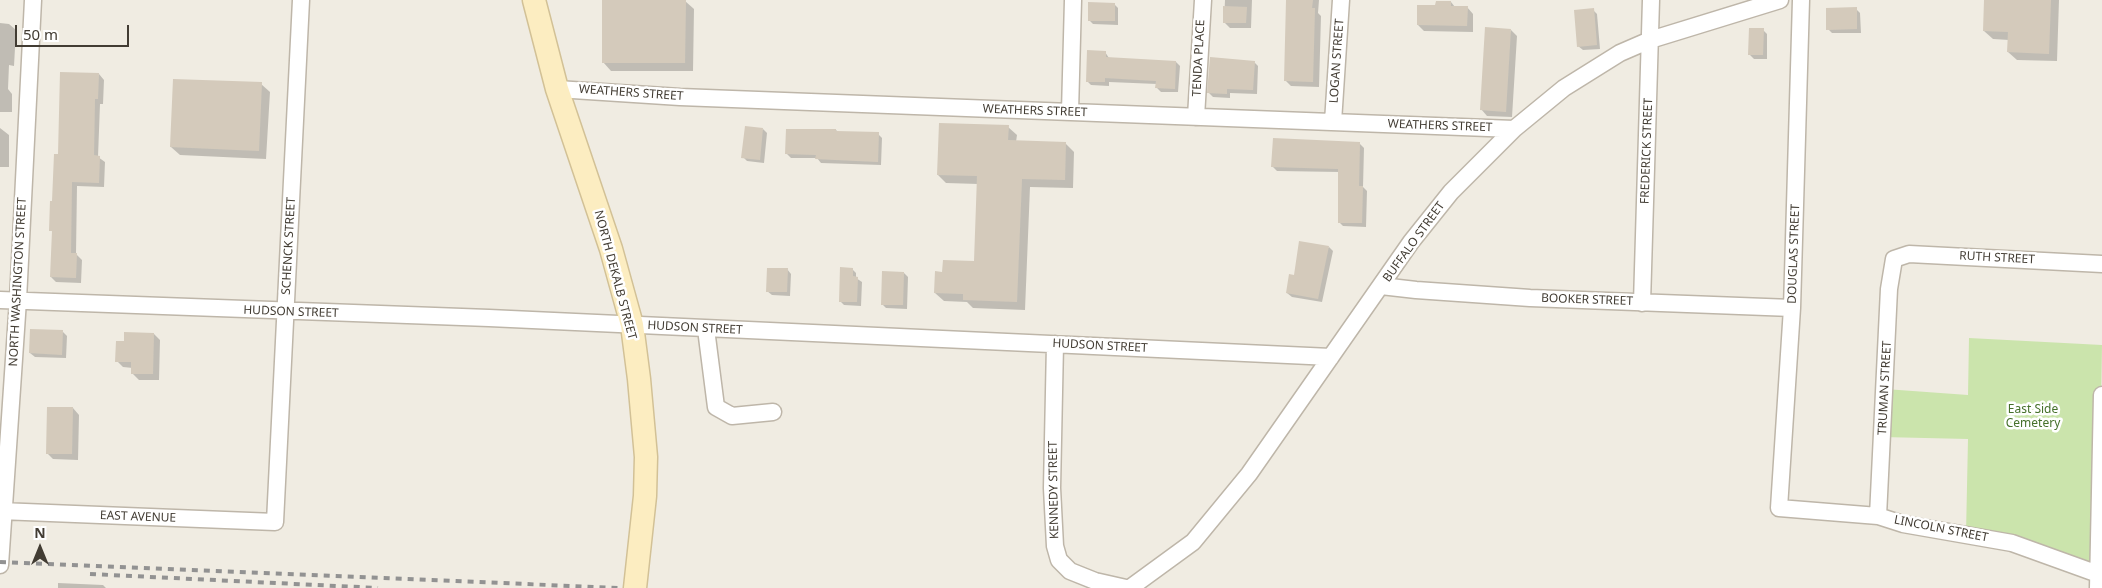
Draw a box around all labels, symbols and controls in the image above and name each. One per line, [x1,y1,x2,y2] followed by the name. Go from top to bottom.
[18,15,131,47] scale bar
[1327,18,1347,104] street label: LOGAN STREET
[1190,19,1208,97] street label: TENDA PLACE
[23,24,58,44] text: 50 m
[578,82,684,104] street label: WEATHERS STREET
[1638,98,1656,204] street label: FREDERICK STREET
[982,102,1088,120] street label: WEATHERS STREET
[1387,117,1493,135] street label: WEATHERS STREET
[6,197,30,367] street label: NORTH WASHINGTON STREET
[279,197,299,295] street label: SCHENCK STREET
[1380,199,1448,285] street label: BUFFALO STREET
[1785,204,1803,304] street label: DOUGLAS STREET
[591,209,639,341] street label: NORTH DEKALB STREET
[1959,249,2035,267] street label: RUTH STREET
[1541,291,1633,309] street label: BOOKER STREET
[243,303,339,321] street label: HUDSON STREET
[647,318,743,338] street label: HUDSON STREET
[1052,336,1148,356] street label: HUDSON STREET
[1875,340,1895,436] street label: TRUMAN STREET
[2006,403,2060,431] park label: East Side Cemetery
[1046,441,1062,539] street label: KENNEDY STREET
[100,508,176,526] street label: EAST AVENUE
[1893,513,1989,545] street label: LINCOLN STREET
[15,523,65,573] north arrow
[34,523,46,542] text: N

